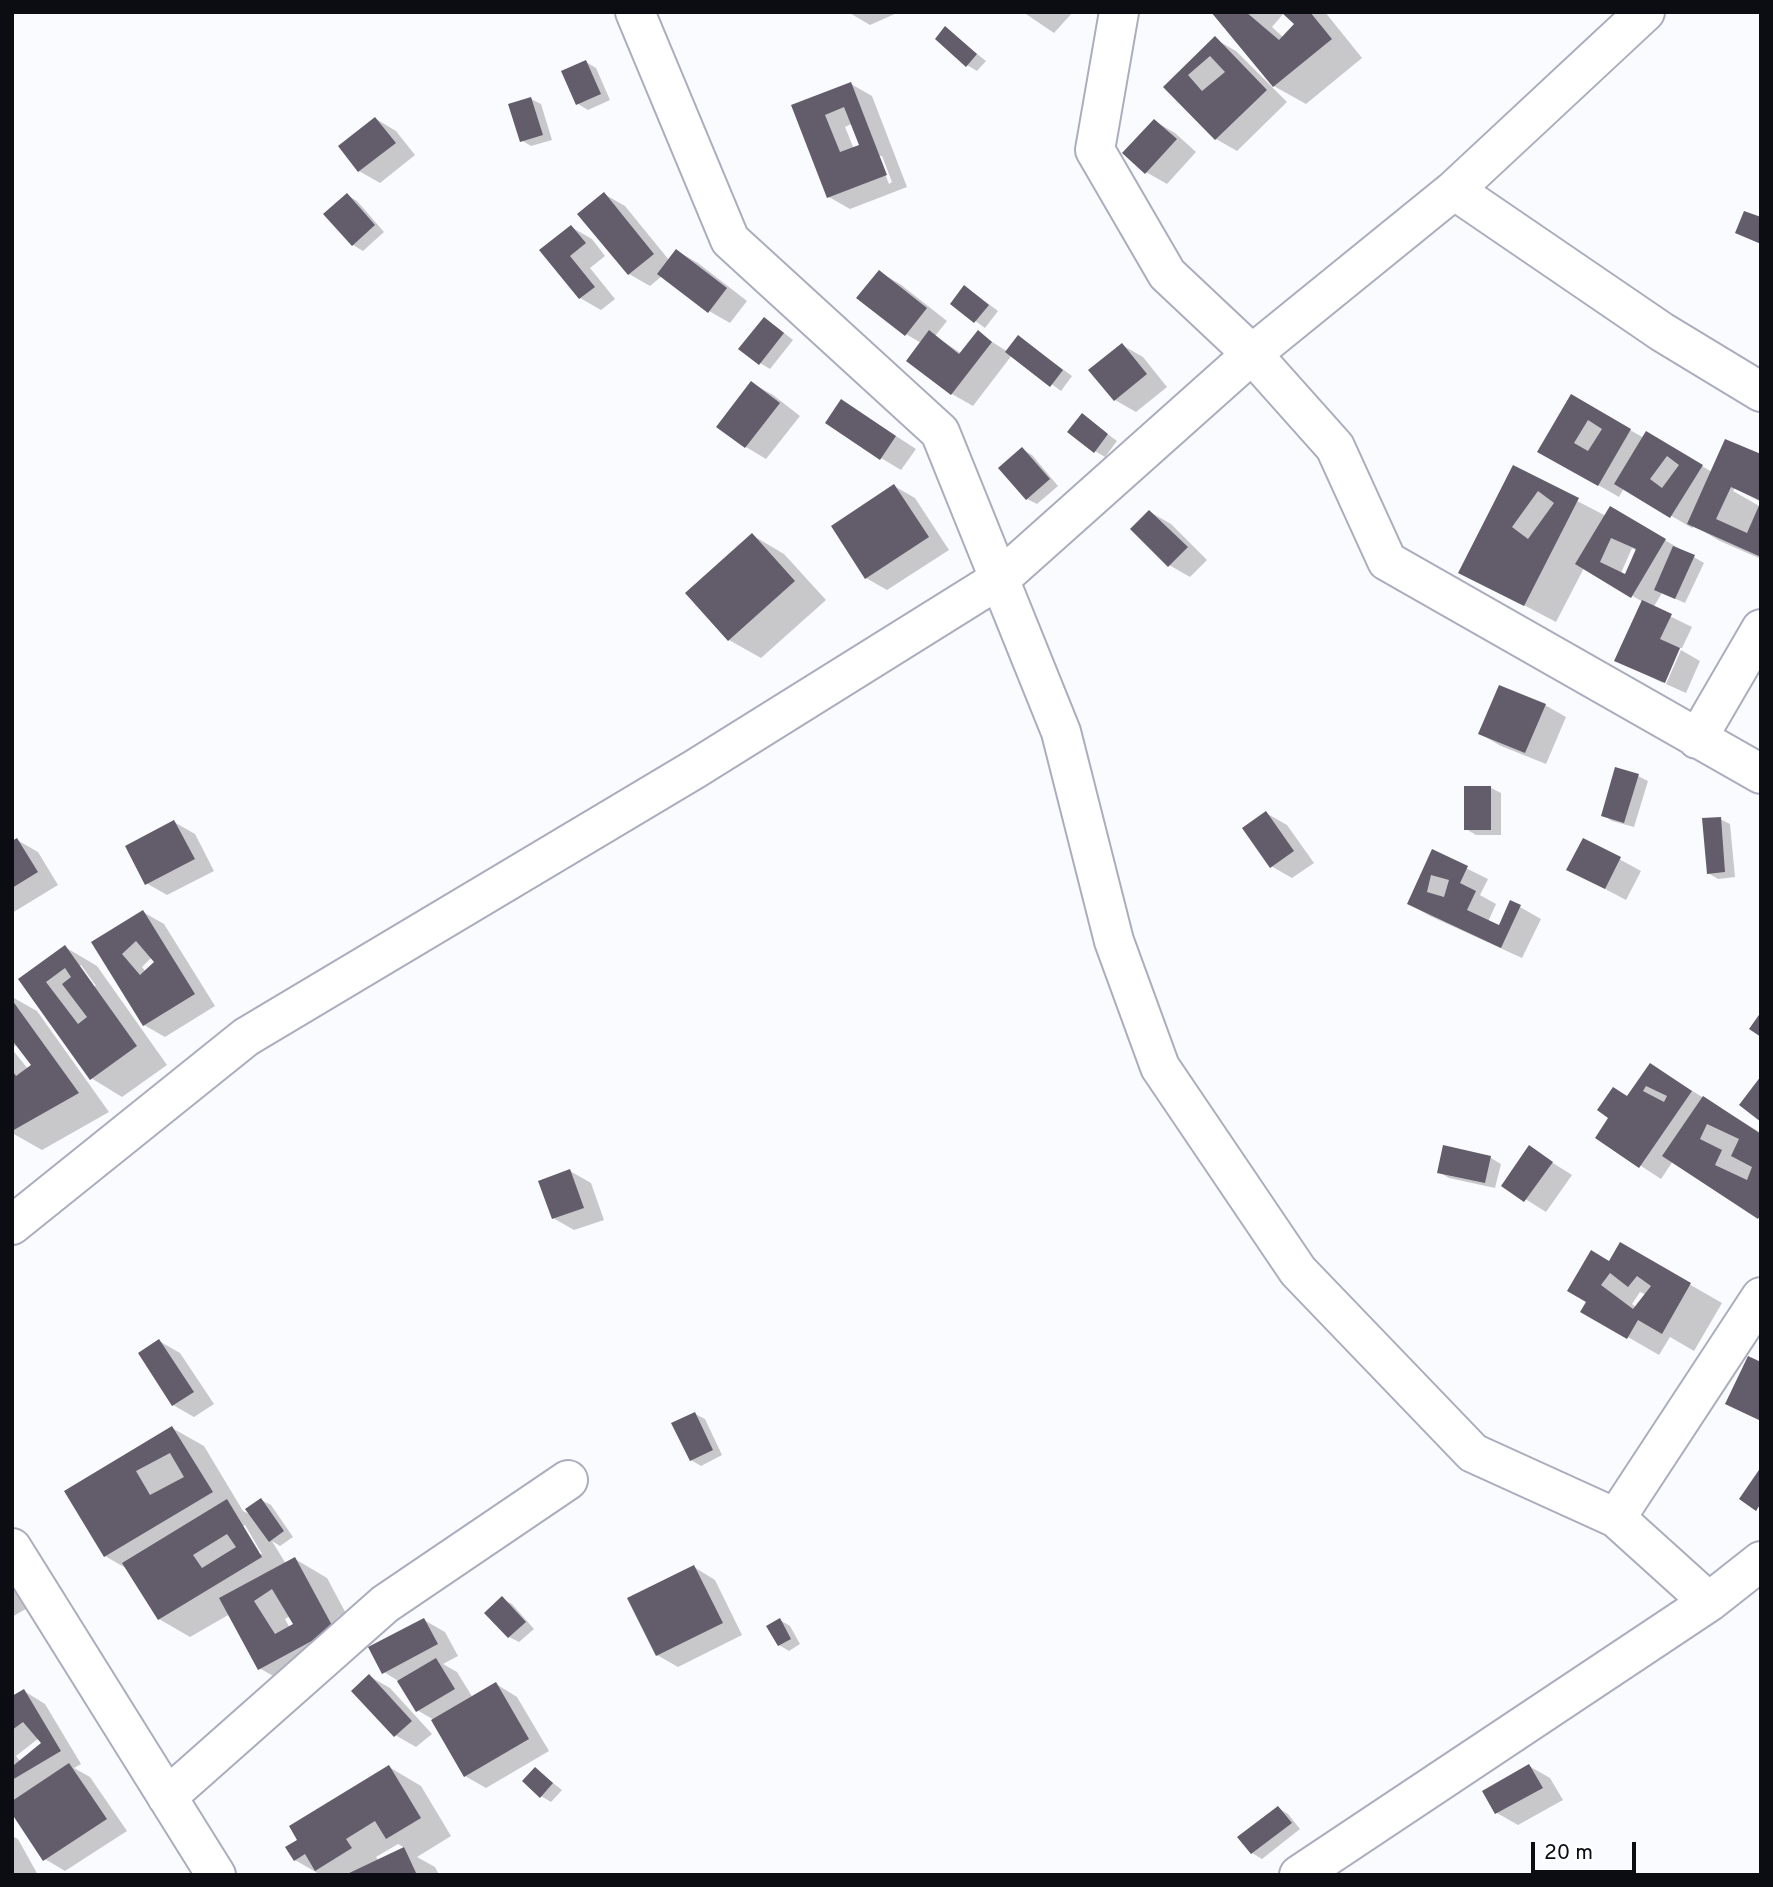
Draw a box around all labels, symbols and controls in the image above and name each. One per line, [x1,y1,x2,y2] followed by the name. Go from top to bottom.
[1535,1828,1640,1872] scale bar
[1544,1840,1593,1867] text: 20 m

